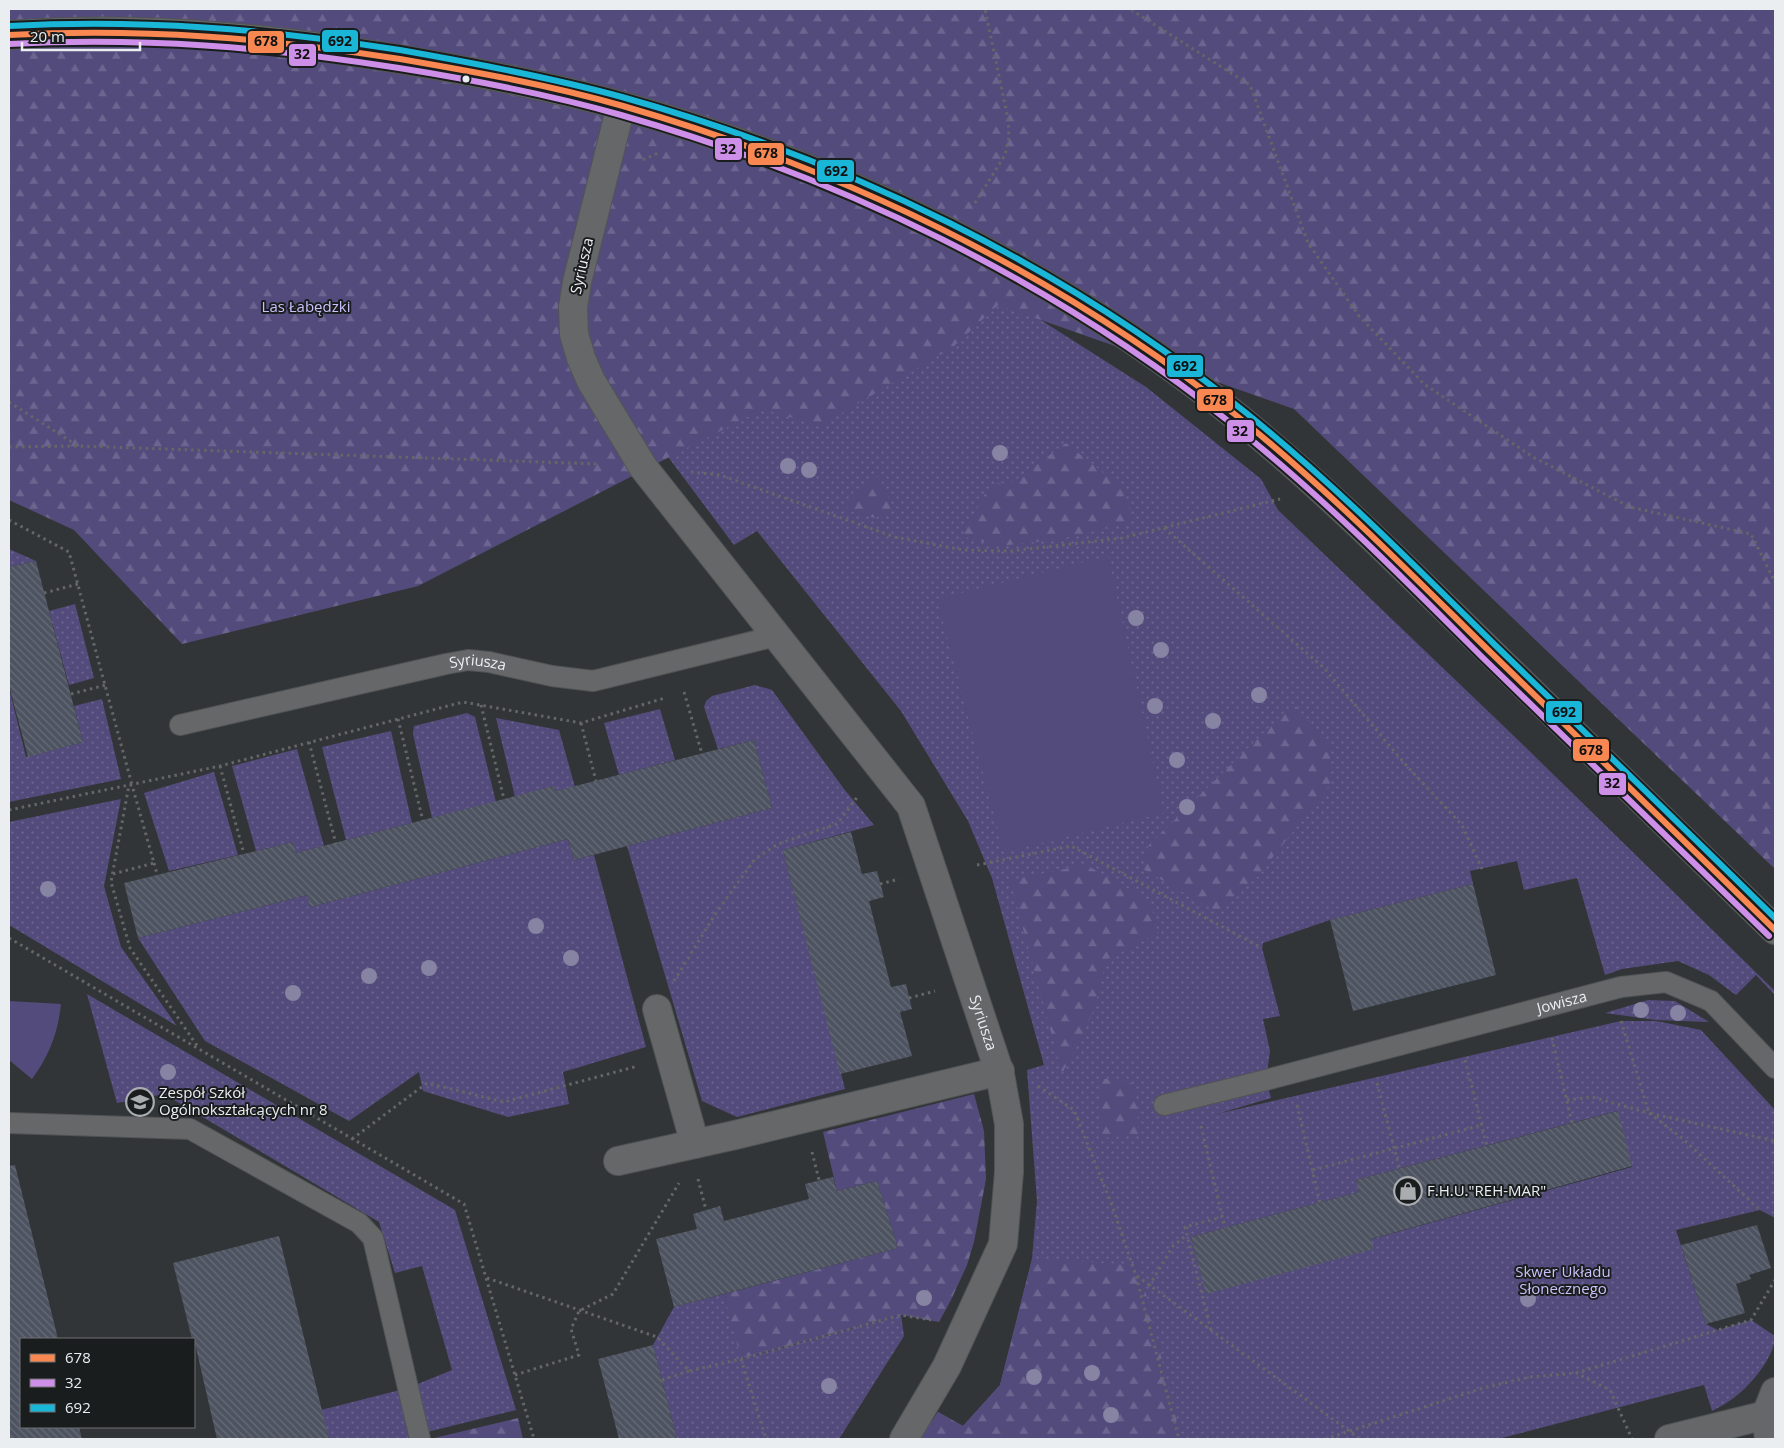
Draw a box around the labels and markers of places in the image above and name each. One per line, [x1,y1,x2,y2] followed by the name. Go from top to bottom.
[461,74,471,84] unlabelled marker
[159,1082,328,1119] place label: Zespół Szkół Ogólnokształcących nr 8
[125,1087,155,1117] school or university icon: Zespół Szkół Ogólnokształcących nr 8
[1393,1176,1423,1206] shop icon: F.H.U."REH-MAR"
[1427,1180,1546,1200] place label: F.H.U."REH-MAR"

